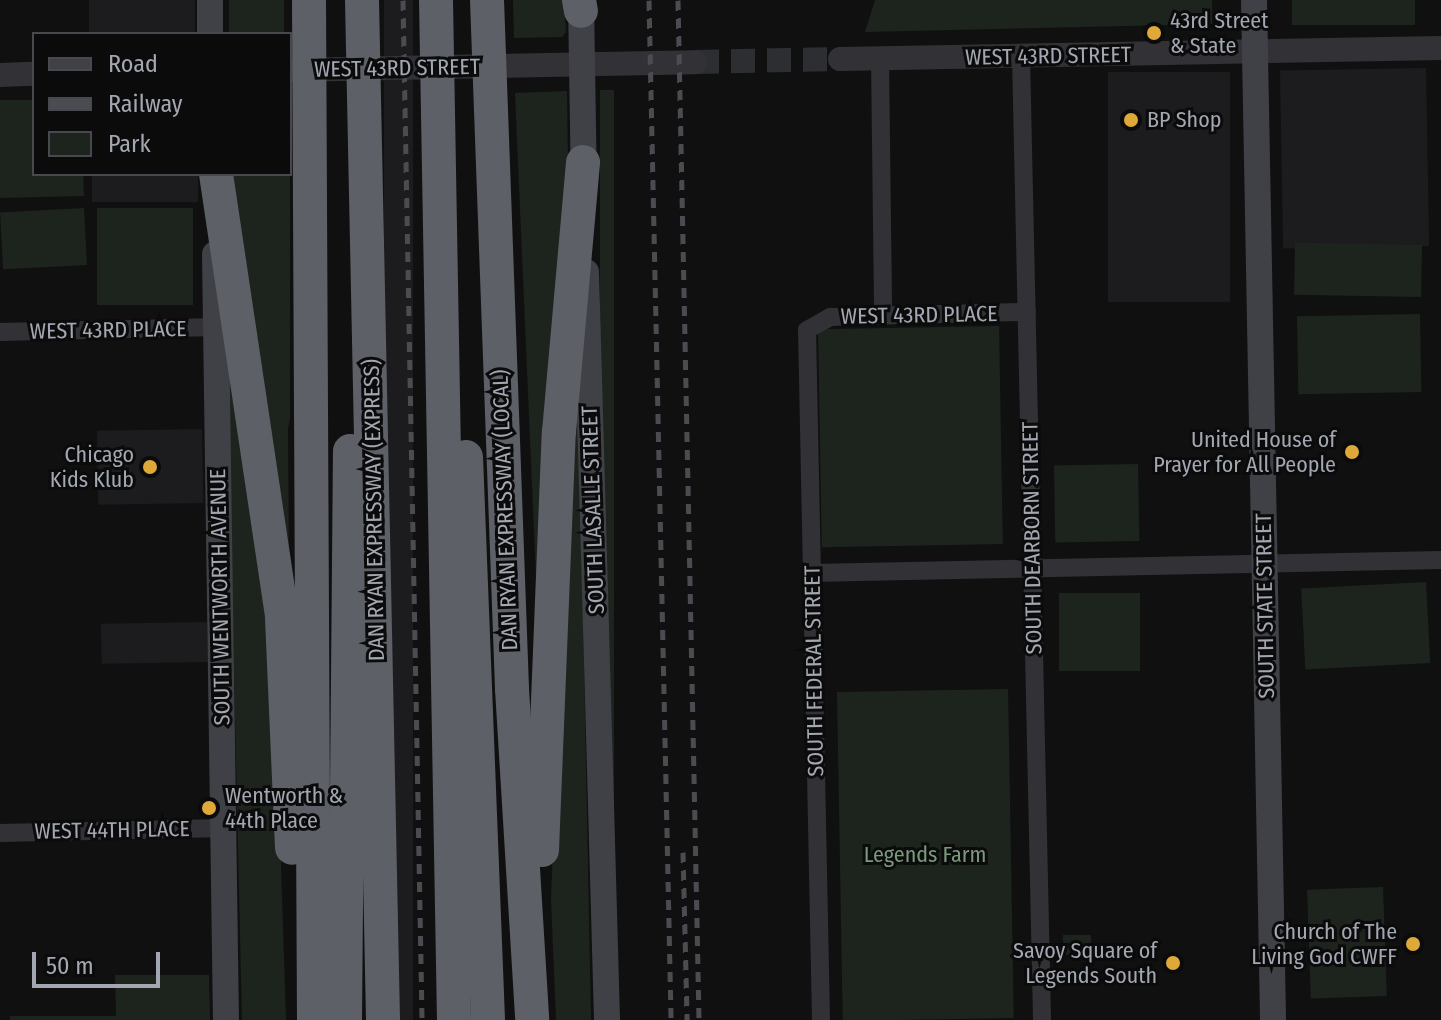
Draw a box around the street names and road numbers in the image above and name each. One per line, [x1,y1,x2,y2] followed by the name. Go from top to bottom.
[965,41,1131,71] street label: WEST 43RD STREET
[314,53,480,83] street label: WEST 43RD STREET
[840,300,998,330] street label: WEST 43RD PLACE
[29,315,187,345] street label: WEST 43RD PLACE
[358,359,390,661] street label: DAN RYAN EXPRESSWAY (EXPRESS)
[487,369,523,651] street label: DAN RYAN EXPRESSWAY (LOCAL)
[576,405,610,615] street label: SOUTH LASALLE STREET
[1017,421,1047,655] street label: SOUTH DEARBORN STREET
[205,468,235,726] street label: SOUTH WENTWORTH AVENUE
[1250,513,1280,699] street label: SOUTH STATE STREET
[799,565,829,777] street label: SOUTH FEDERAL STREET
[34,815,190,845] street label: WEST 44TH PLACE

